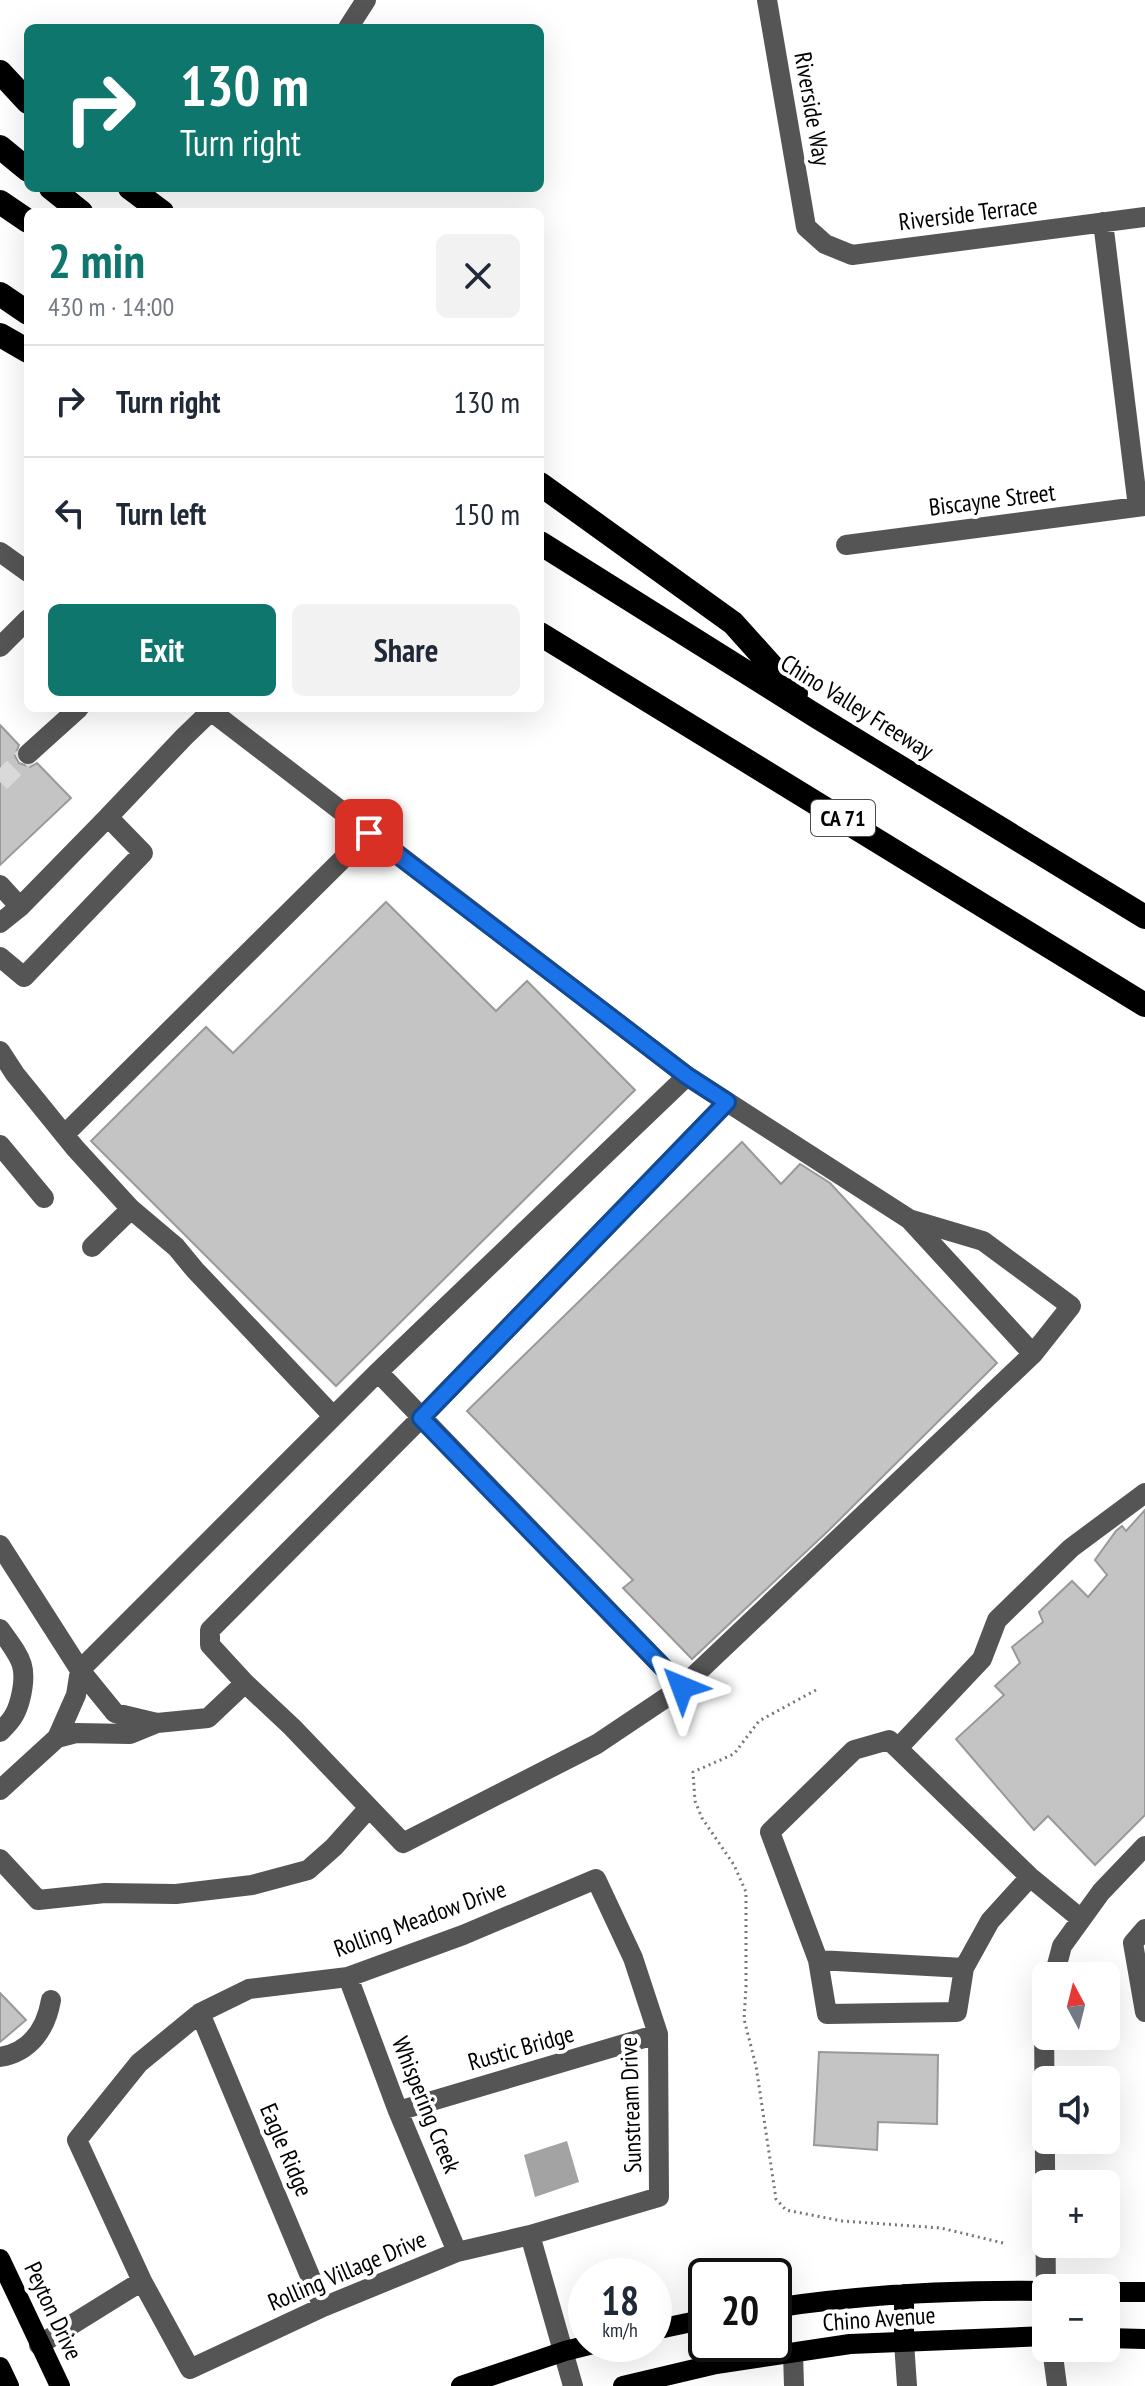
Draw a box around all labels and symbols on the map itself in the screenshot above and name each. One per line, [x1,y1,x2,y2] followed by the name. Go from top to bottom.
[787,50,838,168] street label: Riverside Way
[897,190,1039,237] street label: Riverside Terrace
[927,476,1057,523] street label: Biscayne Street
[775,647,940,766] street label: Chino Valley Freeway
[335,799,403,867] pin
[811,800,875,836] road number: CA 71
[640,1645,724,1729] position arrow
[329,1873,510,1964] street label: Rolling Meadow Drive
[1032,1962,1120,2050] north arrow
[464,2018,577,2077] street label: Rustic Bridge
[385,2032,468,2178] street label: Whispering Creek
[613,2036,648,2174] street label: Sunstream Drive
[253,2099,320,2201] street label: Eagle Ridge
[263,2223,431,2318] street label: Rolling Village Drive
[17,2257,90,2365] street label: Peyton Drive
[688,2258,792,2362] speed limit sign: 20
[822,2299,936,2338] street label: Chino Avenue

